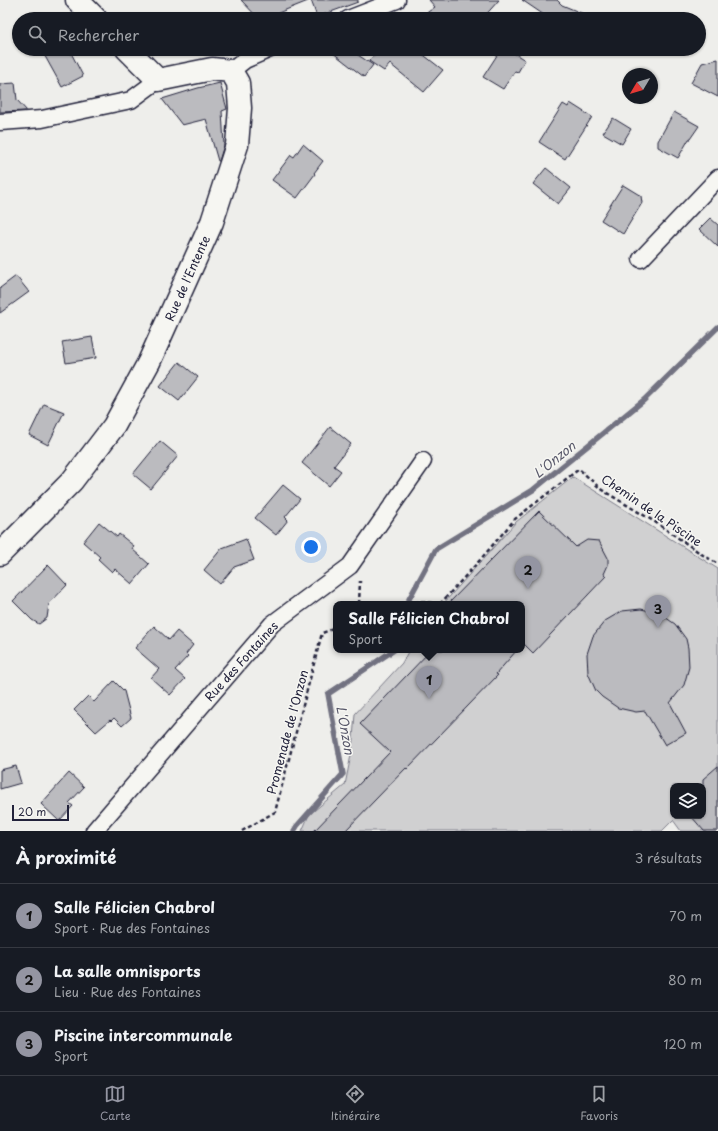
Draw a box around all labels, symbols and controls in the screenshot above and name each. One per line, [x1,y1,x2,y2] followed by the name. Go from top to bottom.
[12,12,706,56] search box
[26,23,48,45] icon: search
[58,23,139,46] text: Rechercher
[622,68,658,104] north arrow
[160,232,214,324] street label: Rue de l'Entente
[529,435,580,482] water label: L'Onzon
[598,470,706,551] street label: Chemin de la Piscine
[301,537,321,557] your location
[515,556,541,589] pin: 2
[645,595,671,628] pin: 3
[333,601,525,653] popup
[349,606,509,629] text: Salle Félicien Chabrol
[200,617,282,705] street label: Rue des Fontaines
[349,629,382,648] text: Sport
[416,666,442,699] pin: 1
[262,668,312,796] street label: Promenade de l'Onzon
[332,704,360,757] water label: L'Onzon
[670,783,706,819] map controls
[670,783,706,819] button: layers
[12,803,69,822] scale bar
[18,803,46,820] text: 20 m
[16,844,116,870] text: À proximité
[635,848,702,867] text: 3 résultats
[54,895,215,918] text: Salle Félicien Chabrol
[26,906,32,925] text: 1
[669,906,702,925] text: 70 m
[54,918,210,937] text: Sport · Rue des Fontaines
[54,959,201,982] text: La salle omnisports
[24,970,34,989] text: 2
[668,970,702,989] text: 80 m
[54,982,201,1001] text: Lieu · Rue des Fontaines
[54,1023,232,1046] text: Piscine intercommunale
[25,1034,33,1053] text: 3
[663,1034,702,1053] text: 120 m
[54,1046,88,1065] text: Sport
[100,1083,131,1124] tab: Carte
[331,1083,380,1124] tab: Itinéraire
[580,1083,618,1124] tab: Favoris

